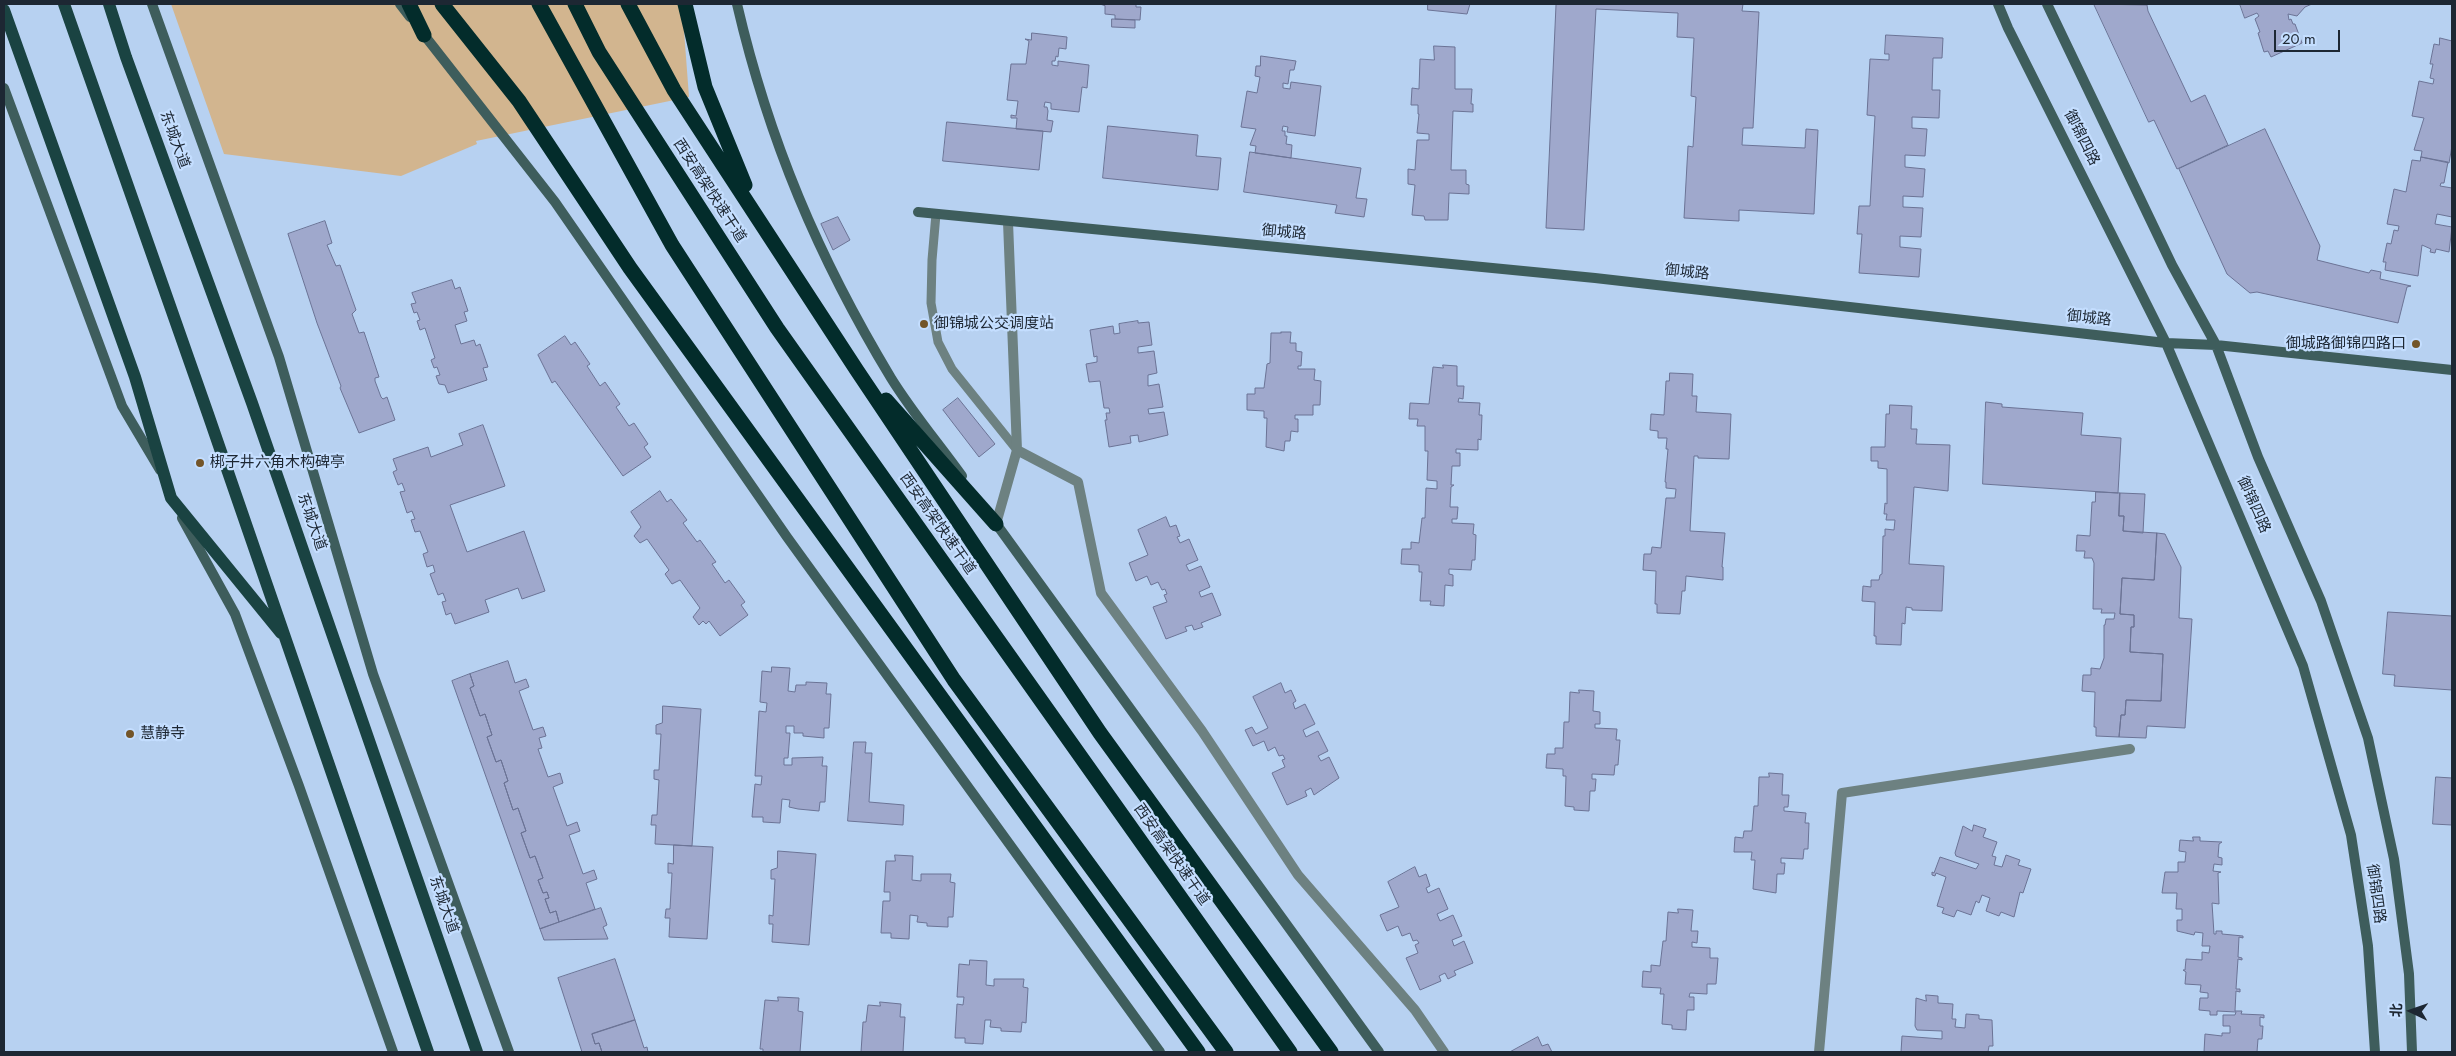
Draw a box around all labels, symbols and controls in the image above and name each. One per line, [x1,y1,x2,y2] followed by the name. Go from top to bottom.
[2276,20,2342,52] scale bar
[2282,28,2316,50] text: 20 m
[2059,107,2103,169] street label: 御锦四路
[155,109,193,171] street label: 东城大道
[669,136,749,246] street label: 西安高架快速干道
[1261,222,1307,244] street label: 御城路
[1664,262,1710,284] street label: 御城路
[2066,308,2112,330] street label: 御城路
[934,315,1054,333] place label: 御锦城公交调度站
[918,318,930,330] marker: 御锦城公交调度站
[2286,335,2406,353] place label: 御城路御锦四路口
[2410,338,2422,350] marker: 御城路御锦四路口
[210,454,345,472] place label: 梆子井六角木构碑亭
[194,457,206,469] marker: 梆子井六角木构碑亭
[895,470,979,578] street label: 西安高架快速干道
[2233,474,2273,536] street label: 御锦四路
[293,491,329,553] street label: 东城大道
[140,725,185,743] place label: 慧静寺
[124,728,136,740] marker: 慧静寺
[1129,801,1213,909] street label: 西安高架快速干道
[2362,863,2388,925] street label: 御锦四路
[425,874,461,936] street label: 东城大道
[2386,986,2436,1036] north arrow
[2386,1003,2406,1018] text: 北

